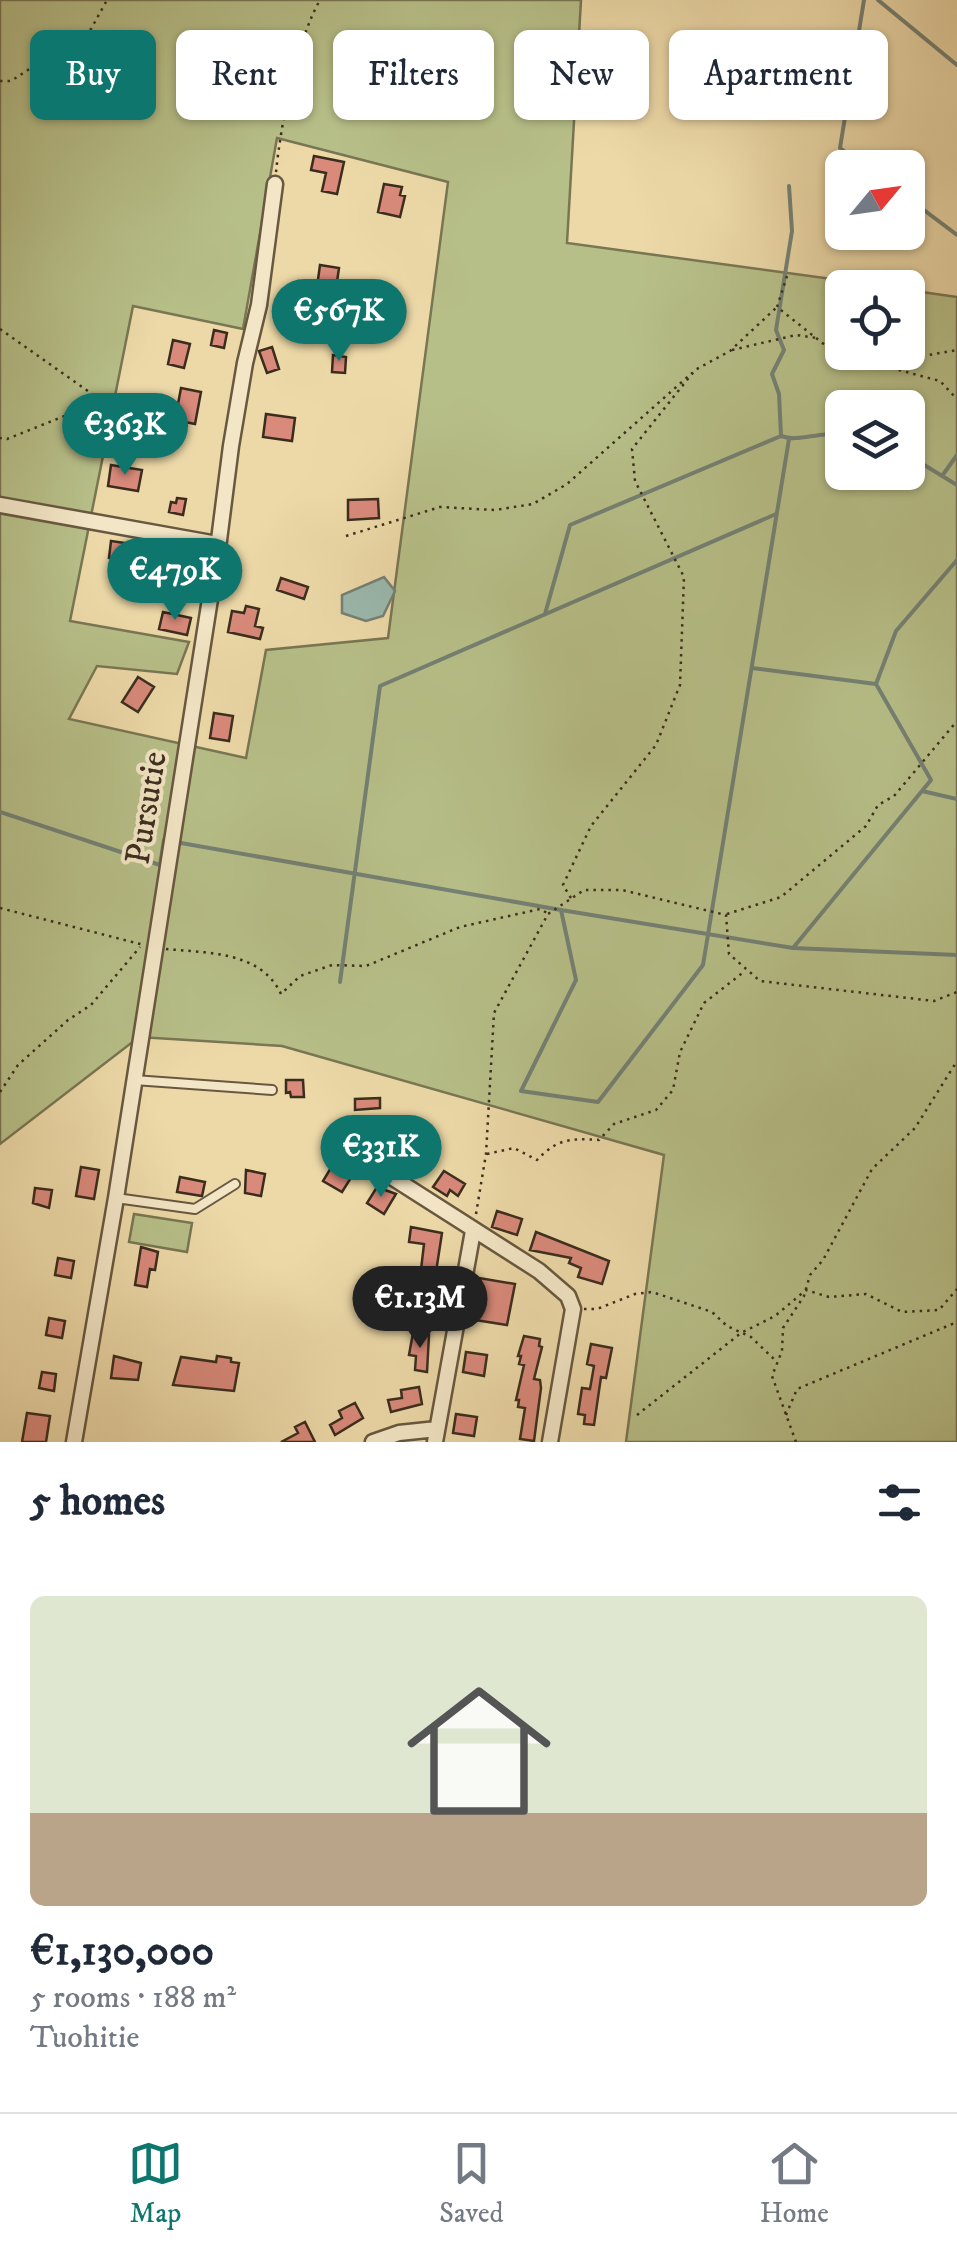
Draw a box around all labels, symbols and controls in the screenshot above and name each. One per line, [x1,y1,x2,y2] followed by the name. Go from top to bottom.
[30,30,156,120] chip: Buy
[176,30,313,120] chip: Rent
[333,30,494,120] chip: Filters
[514,30,649,120] chip: New
[669,30,888,120] chip: Apartment
[825,150,925,250] north arrow
[825,150,925,490] map controls
[825,270,925,370] button: locate
[269,279,409,364] pin: €567K
[294,291,384,331] text: €567K
[825,390,925,490] button: layers
[55,393,195,478] pin: €363K
[84,405,166,445] text: €363K
[105,538,245,623] pin: €479K
[129,550,221,590] text: €479K
[116,748,178,868] street label: Pursutie
[311,1115,451,1200] pin: €331K
[343,1127,419,1167] text: €331K
[339,1266,501,1351] pin: €1.13M
[374,1278,466,1318] text: €1.13M
[872,1475,927,1530] icon: filters
[30,1476,165,1528] text: 5 homes
[389,1661,569,1841] icon: home
[30,1926,214,1978] text: €1,130,000
[30,1978,236,2018] text: 5 rooms · 188 m²
[30,2018,139,2058] text: Tuohitie
[128,2136,183,2231] tab: Map
[439,2136,504,2231] tab: Saved
[760,2136,829,2231] tab: Home

